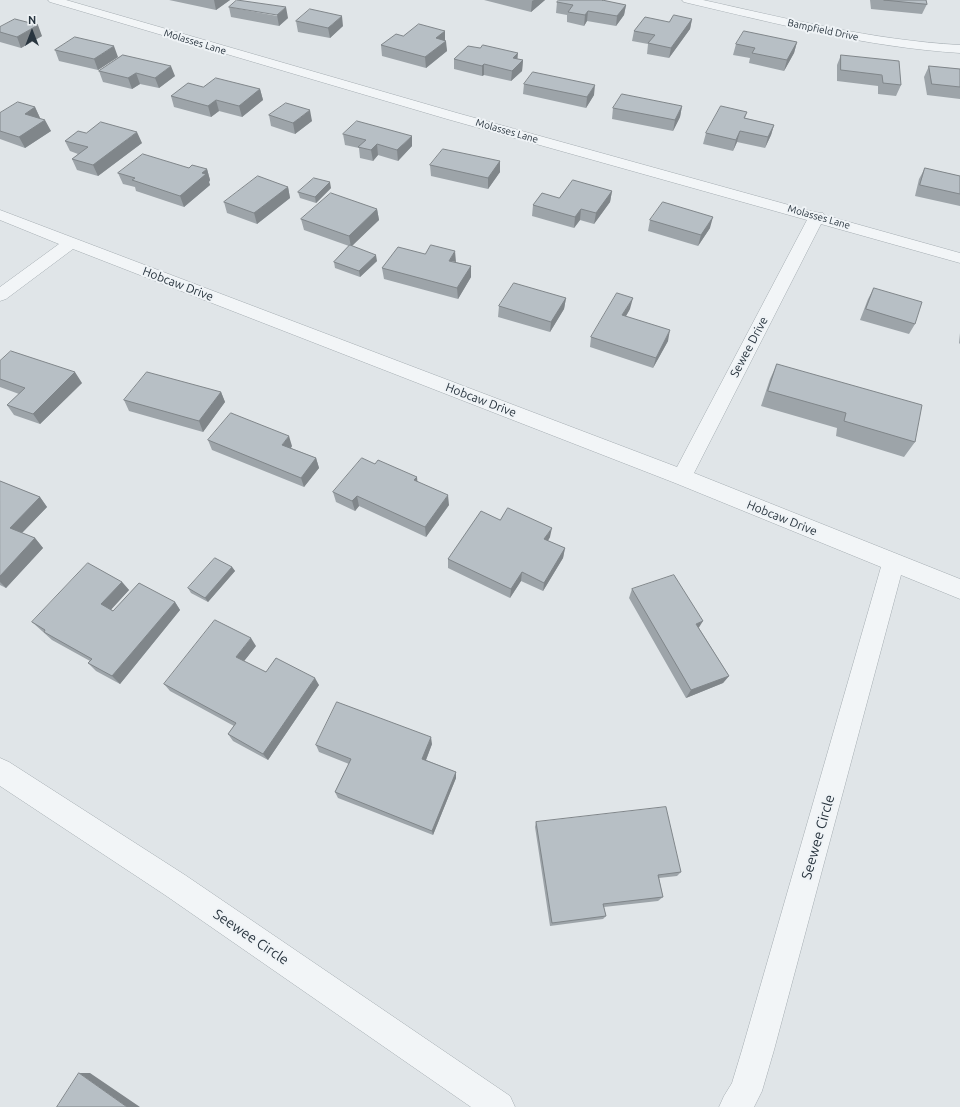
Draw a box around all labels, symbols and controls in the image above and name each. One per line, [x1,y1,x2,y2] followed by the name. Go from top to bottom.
[12,12,52,52] north arrow
[28,14,36,26] text: N
[786,17,860,43] street label: Bampfield Drive
[162,27,228,57] street label: Molasses Lane
[474,116,540,146] street label: Molasses Lane
[786,202,852,232] street label: Molasses Lane
[141,264,215,304] street label: Hobcaw Drive
[727,314,771,380] street label: Sewee Drive
[444,380,518,420] street label: Hobcaw Drive
[745,497,819,539] street label: Hobcaw Drive
[798,793,838,881] street label: Seewee Circle
[210,906,292,968] street label: Seewee Circle

